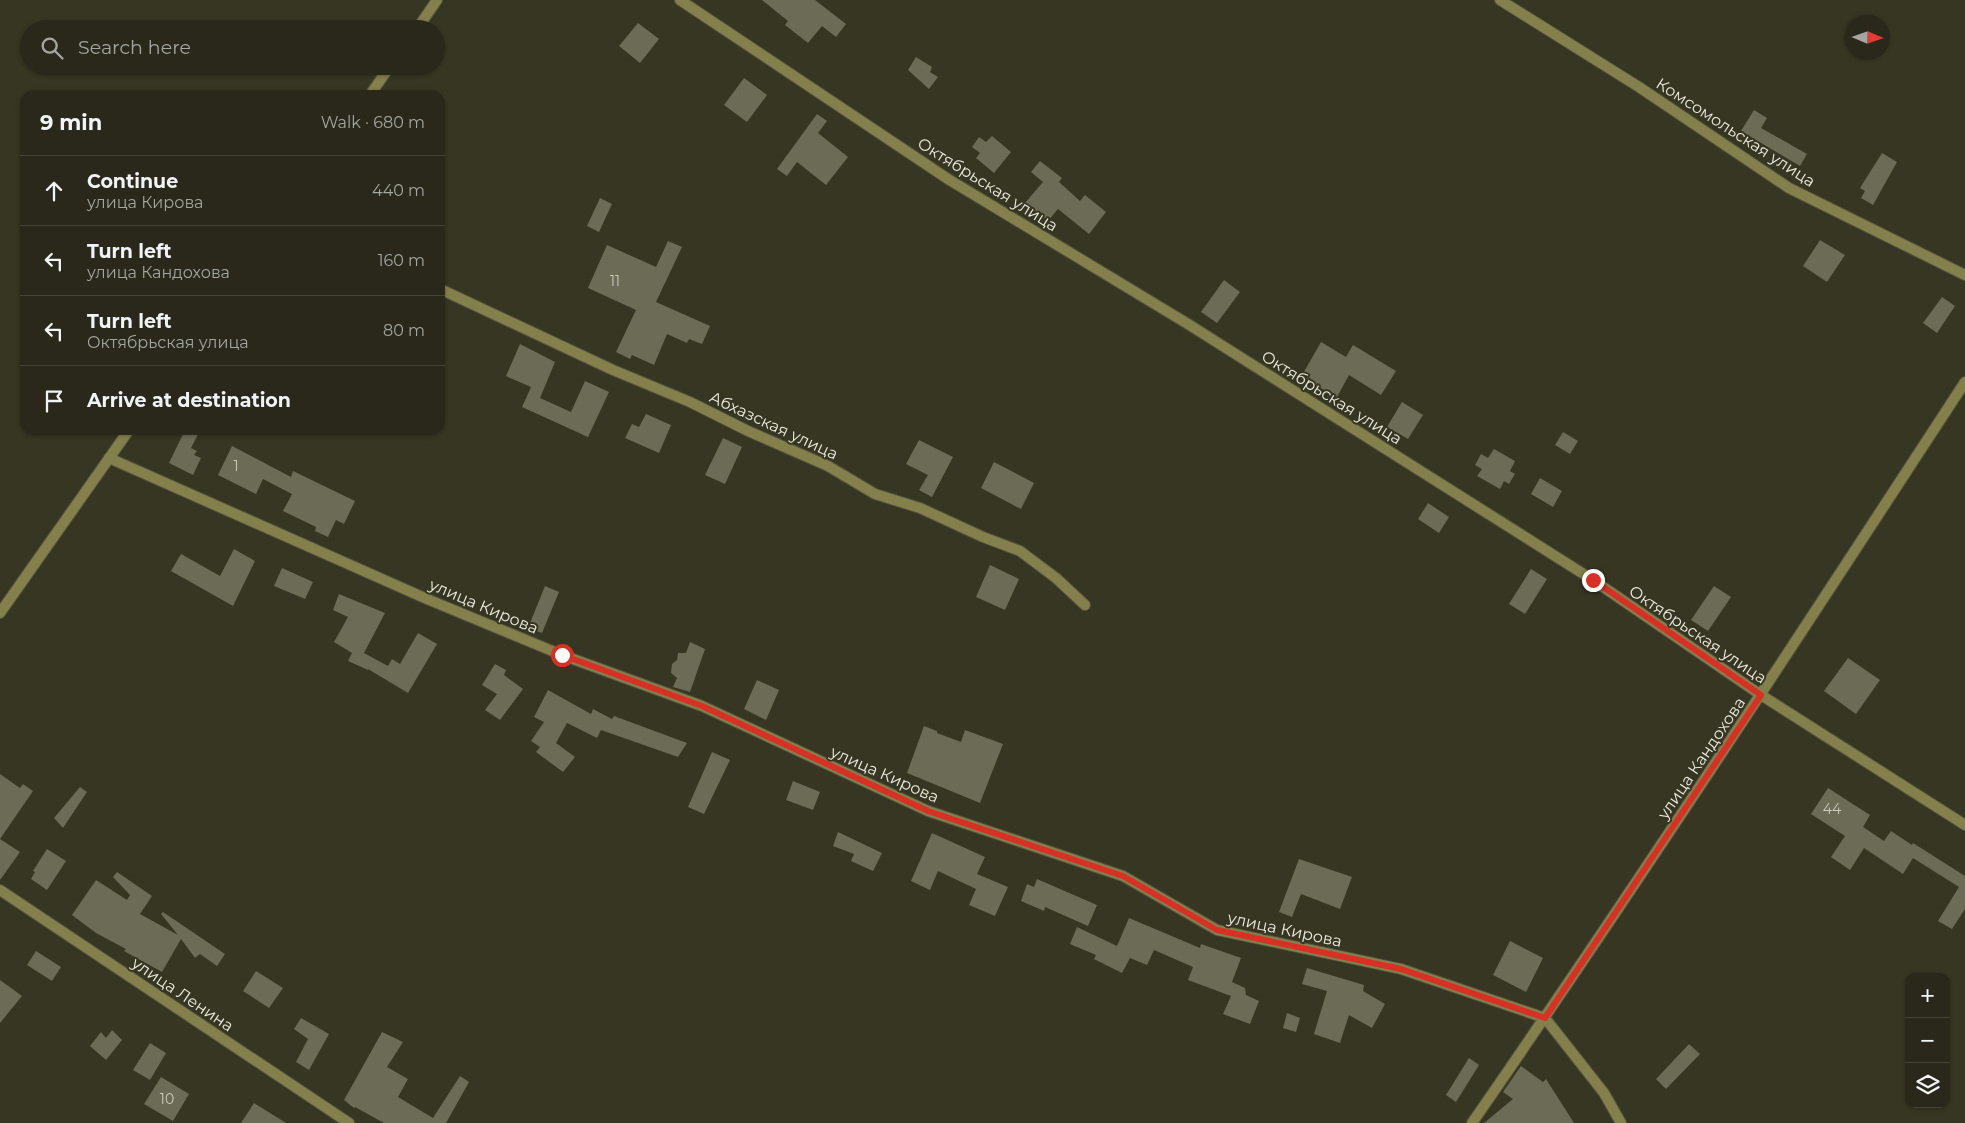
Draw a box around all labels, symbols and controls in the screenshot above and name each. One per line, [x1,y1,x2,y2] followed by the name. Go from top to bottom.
[1845,15,1890,60] north arrow
[20,20,445,75] search box
[38,34,66,62] icon: search
[78,36,191,59] text: Search here
[1653,74,1819,191] street label: Комсомольская улица
[40,110,102,135] text: 9 min
[321,113,425,132] text: Walk · 680 m
[914,134,1061,235] street label: Октябрьская улица
[87,170,178,193] text: Continue
[40,177,68,205] icon: ahead
[372,181,425,200] text: 440 m
[87,193,203,212] text: улица Кирова
[87,240,172,263] text: Turn left
[40,247,68,275] icon: left
[378,251,425,270] text: 160 m
[87,263,230,282] text: улица Кандохова
[610,272,620,290] house number: 11
[87,310,172,333] text: Turn left
[40,317,68,345] icon: left
[383,321,425,340] text: 80 m
[87,333,249,352] text: Октябрьская улица
[1258,347,1405,448] street label: Октябрьская улица
[40,387,68,415] icon: arrive
[707,387,841,464] street label: Абхазская улица
[87,389,291,412] text: Arrive at destination
[233,457,239,475] house number: 1
[1582,569,1605,592] route end
[426,575,541,638] street label: улица Кирова
[1625,581,1770,687] street label: Октябрьская улица
[551,644,574,667] route start
[1653,694,1749,824] street label: улица Кандохова
[827,742,942,807] street label: улица Кирова
[1823,800,1842,818] house number: 44
[1225,908,1344,951] street label: улица Кирова
[127,953,237,1035] street label: улица Ленина
[1905,973,1950,1108] map controls
[1905,973,1950,1018] button: +
[1905,1018,1950,1063] button: −
[1905,1063,1950,1108] button: layers
[160,1090,174,1108] house number: 10

